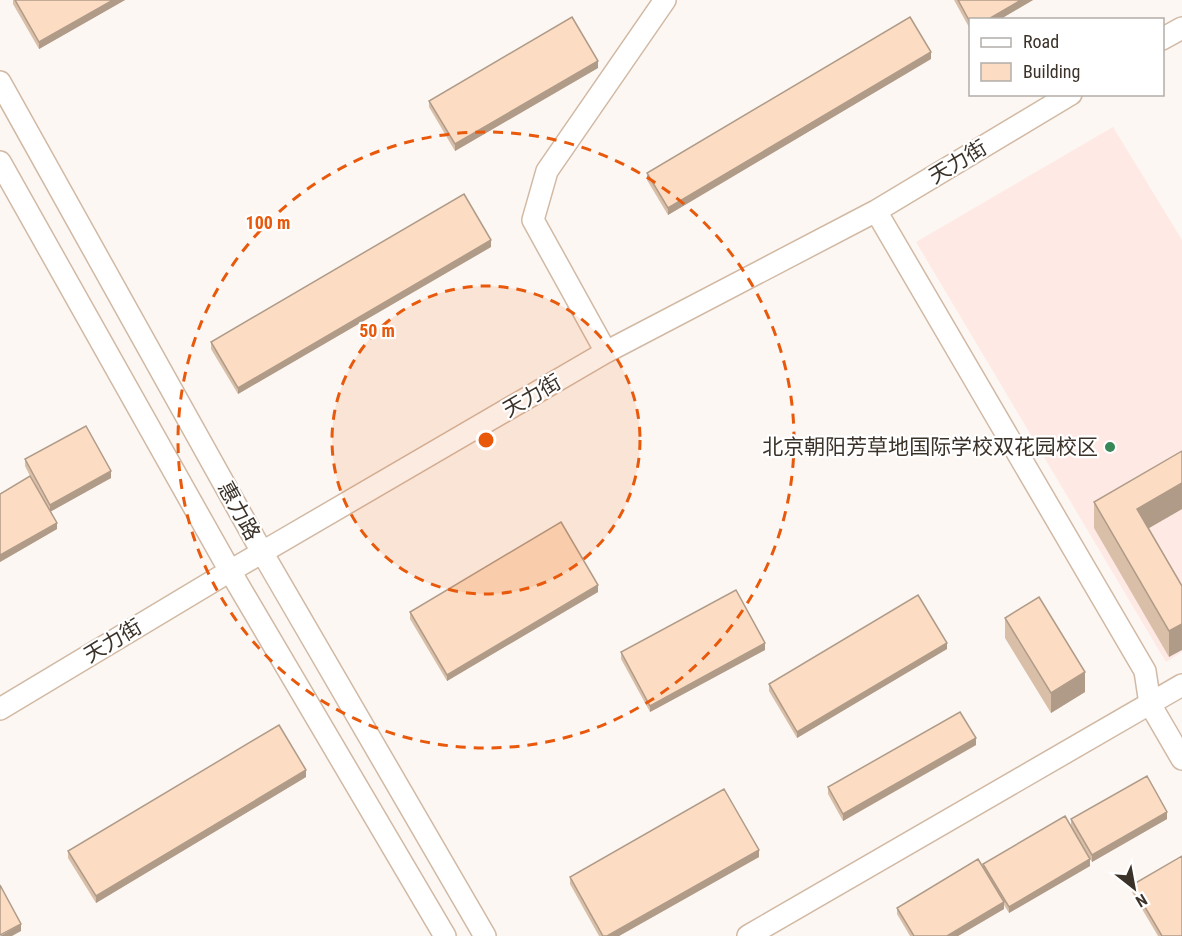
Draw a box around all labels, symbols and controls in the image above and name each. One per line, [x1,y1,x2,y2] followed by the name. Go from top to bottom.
[969,18,1164,96] legend
[1023,31,1059,52] text: Road
[1023,61,1080,82] text: Building
[925,135,991,189] street label: 天力街
[246,212,290,233] text: 100 m
[359,320,395,341] text: 50 m
[499,370,565,422] street label: 天力街
[476,430,496,450] centre of rings
[762,435,1098,459] place label: 北京朝阳芳草地国际学校双花园校区
[1103,440,1117,454] marker: 北京朝阳芳草地国际学校双花园校区
[213,478,265,544] street label: 惠力路
[80,614,146,668] street label: 天力街
[1104,858,1164,918] north arrow
[1132,890,1151,911] text: N

